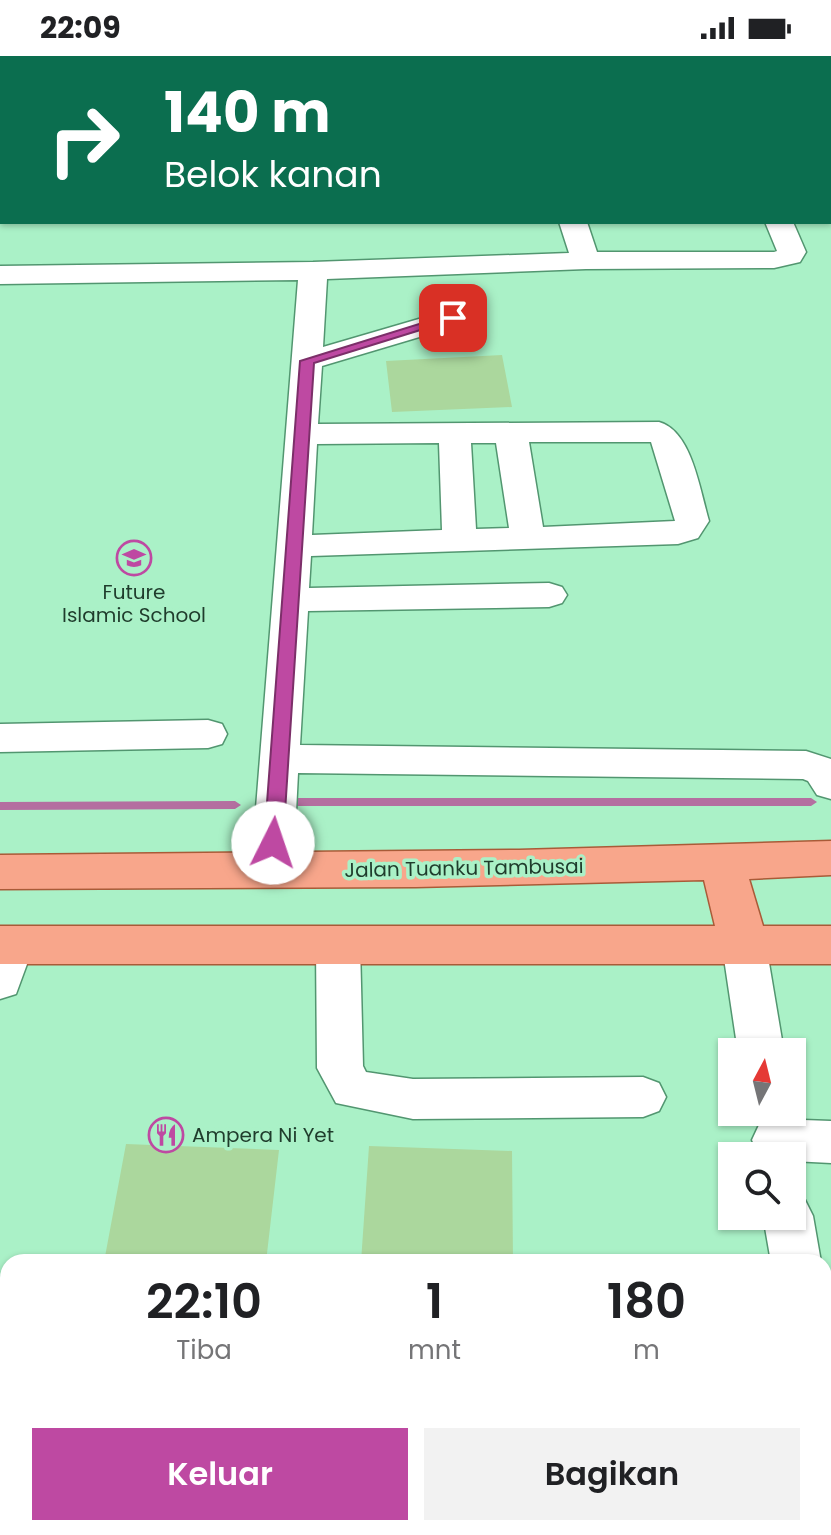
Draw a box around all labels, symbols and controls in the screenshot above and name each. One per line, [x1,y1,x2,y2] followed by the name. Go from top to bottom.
[40,6,121,49] text: 22:09
[164,73,331,152] text: 140 m
[32,88,136,192] icon: right
[164,149,382,200] text: Belok kanan
[419,284,487,352] pin
[431,296,475,340] icon: arrive
[115,539,153,577] school or university icon: Future Islamic School
[62,578,206,629] place label: Future Islamic School
[231,801,315,885] position arrow
[344,852,584,884] street label: Jalan Tuanku Tambusai
[718,1038,806,1126] north arrow
[718,1038,806,1230] map controls
[147,1116,185,1154] restaurant icon: Ampera Ni Yet
[192,1121,334,1149] place label: Ampera Ni Yet
[718,1142,806,1230] button: search
[146,1268,262,1335] text: 22:10
[426,1268,443,1335] text: 1
[607,1268,686,1335] text: 180
[176,1332,232,1368] text: Tiba
[408,1332,461,1368] text: mnt
[633,1332,660,1368] text: m
[32,1428,408,1520] button: Keluar
[424,1428,800,1520] button: Bagikan

